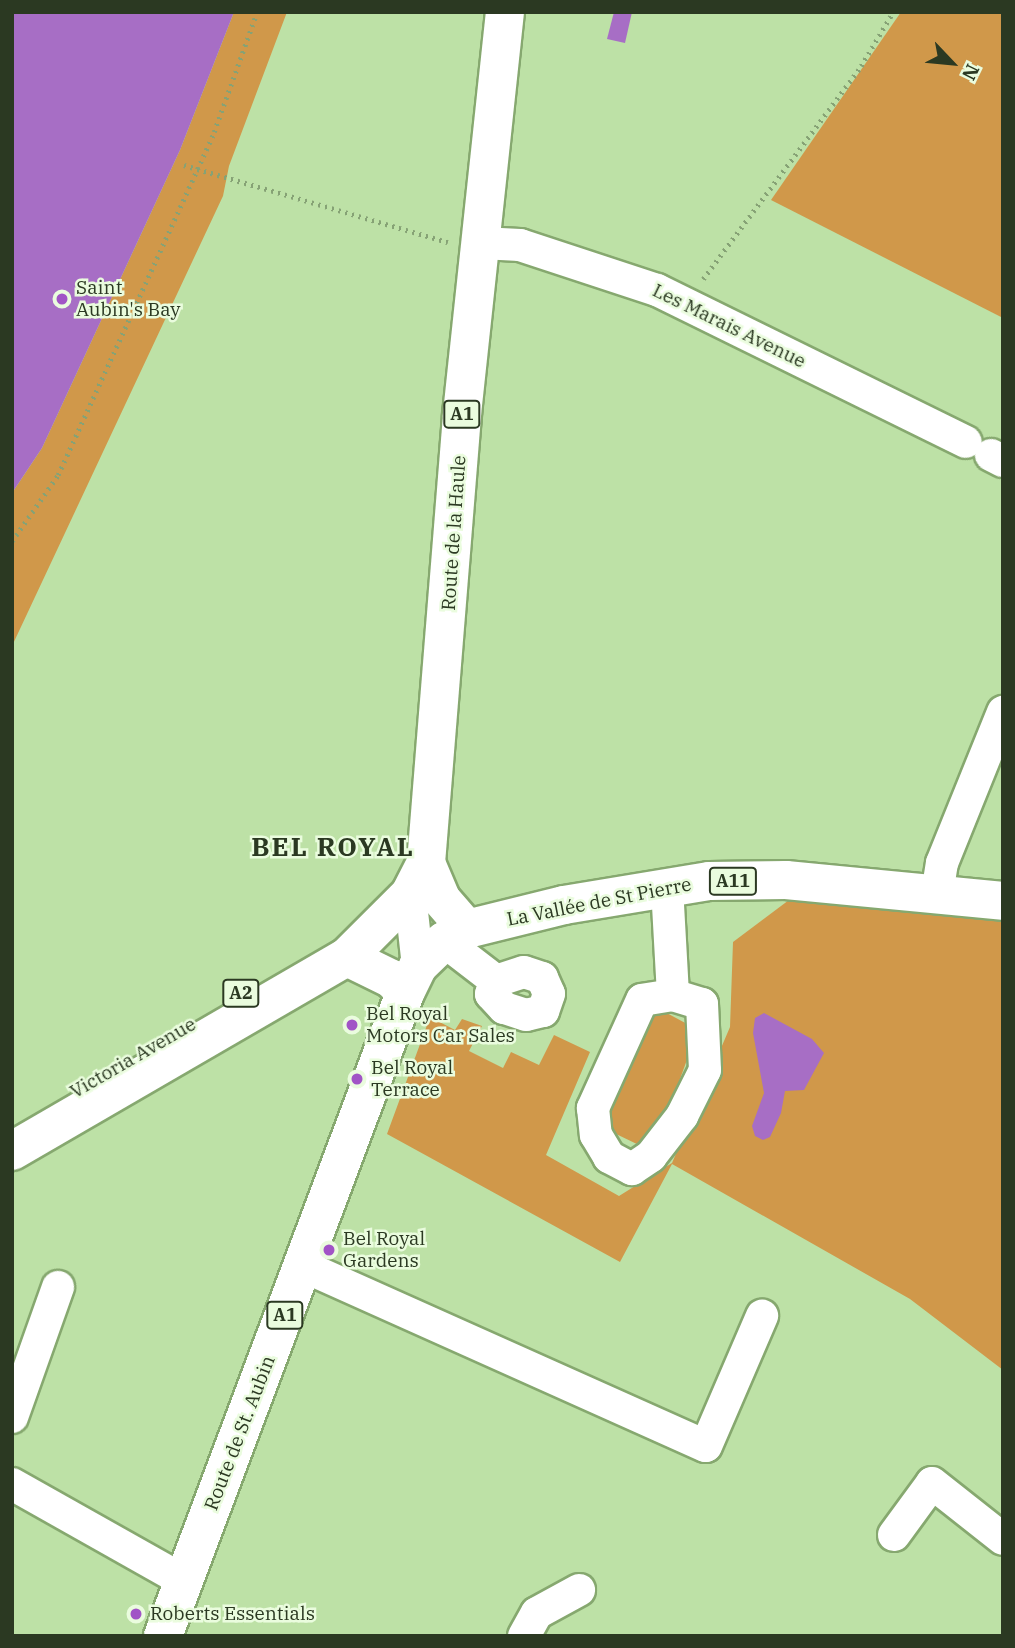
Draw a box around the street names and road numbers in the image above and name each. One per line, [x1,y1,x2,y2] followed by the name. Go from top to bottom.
[649,279,809,373] street label: Les Marais Avenue
[443,400,481,428] road number: A1
[437,455,471,611] street label: Route de la Haule
[708,866,758,896] road number: A11
[505,873,693,931] street label: La Vallée de St Pierre
[222,978,260,1008] road number: A2
[66,1013,200,1103] street label: Victoria Avenue
[266,1300,304,1330] road number: A1
[200,1352,280,1514] street label: Route de St. Aubin

